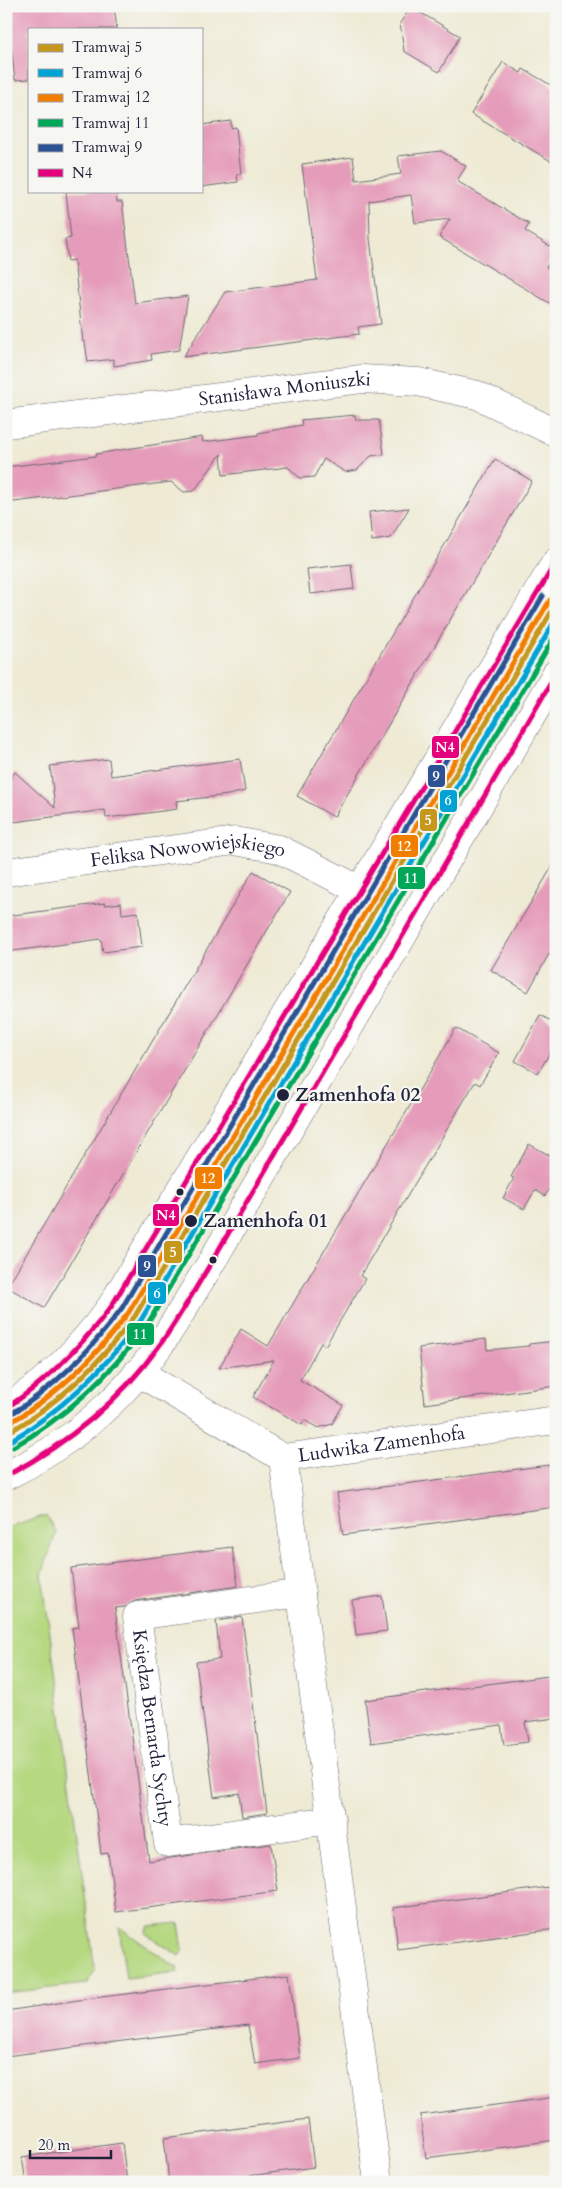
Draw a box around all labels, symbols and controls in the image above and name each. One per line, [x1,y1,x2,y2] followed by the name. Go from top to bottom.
[28,28,202,192] legend
[72,37,142,57] text: Tramwaj 5
[72,63,142,83] text: Tramwaj 6
[72,87,150,107] text: Tramwaj 12
[72,113,150,133] text: Tramwaj 11
[72,137,142,157] text: Tramwaj 9
[72,163,93,183] text: N4
[197,366,372,413] street label: Stanisława Moniuszki
[431,735,460,759] line badge: N4
[435,738,455,757] text: N4
[427,764,446,788] line badge: 9
[432,767,440,786] text: 9
[439,789,458,813] line badge: 6
[444,791,452,810] text: 6
[419,808,438,832] line badge: 5
[424,811,432,830] text: 5
[89,828,291,873] street label: Feliksa Nowowiejskiego
[390,834,419,858] line badge: 12
[397,837,411,856] text: 12
[397,866,426,890] line badge: 11
[404,869,418,888] text: 11
[295,1082,420,1108] place label: Zamenhofa 02
[275,1087,291,1103] marker: Zamenhofa 02
[194,1166,223,1190] line badge: 12
[201,1169,215,1188] text: 12
[175,1187,185,1197] unlabelled marker
[152,1203,180,1227] line badge: N4
[156,1206,176,1225] text: N4
[203,1208,328,1234] place label: Zamenhofa 01
[183,1213,199,1229] marker: Zamenhofa 01
[163,1240,183,1264] line badge: 5
[169,1243,177,1262] text: 5
[137,1254,157,1278] line badge: 9
[208,1255,218,1265] unlabelled marker
[143,1257,151,1276] text: 9
[147,1281,167,1305] line badge: 6
[153,1284,161,1303] text: 6
[126,1322,155,1346] line badge: 11
[133,1325,147,1344] text: 11
[296,1420,467,1469] street label: Ludwika Zamenhofa
[126,1628,179,1829] street label: Księdza Bernarda Sychty
[30,2128,111,2160] scale bar
[38,2135,70,2155] text: 20 m

